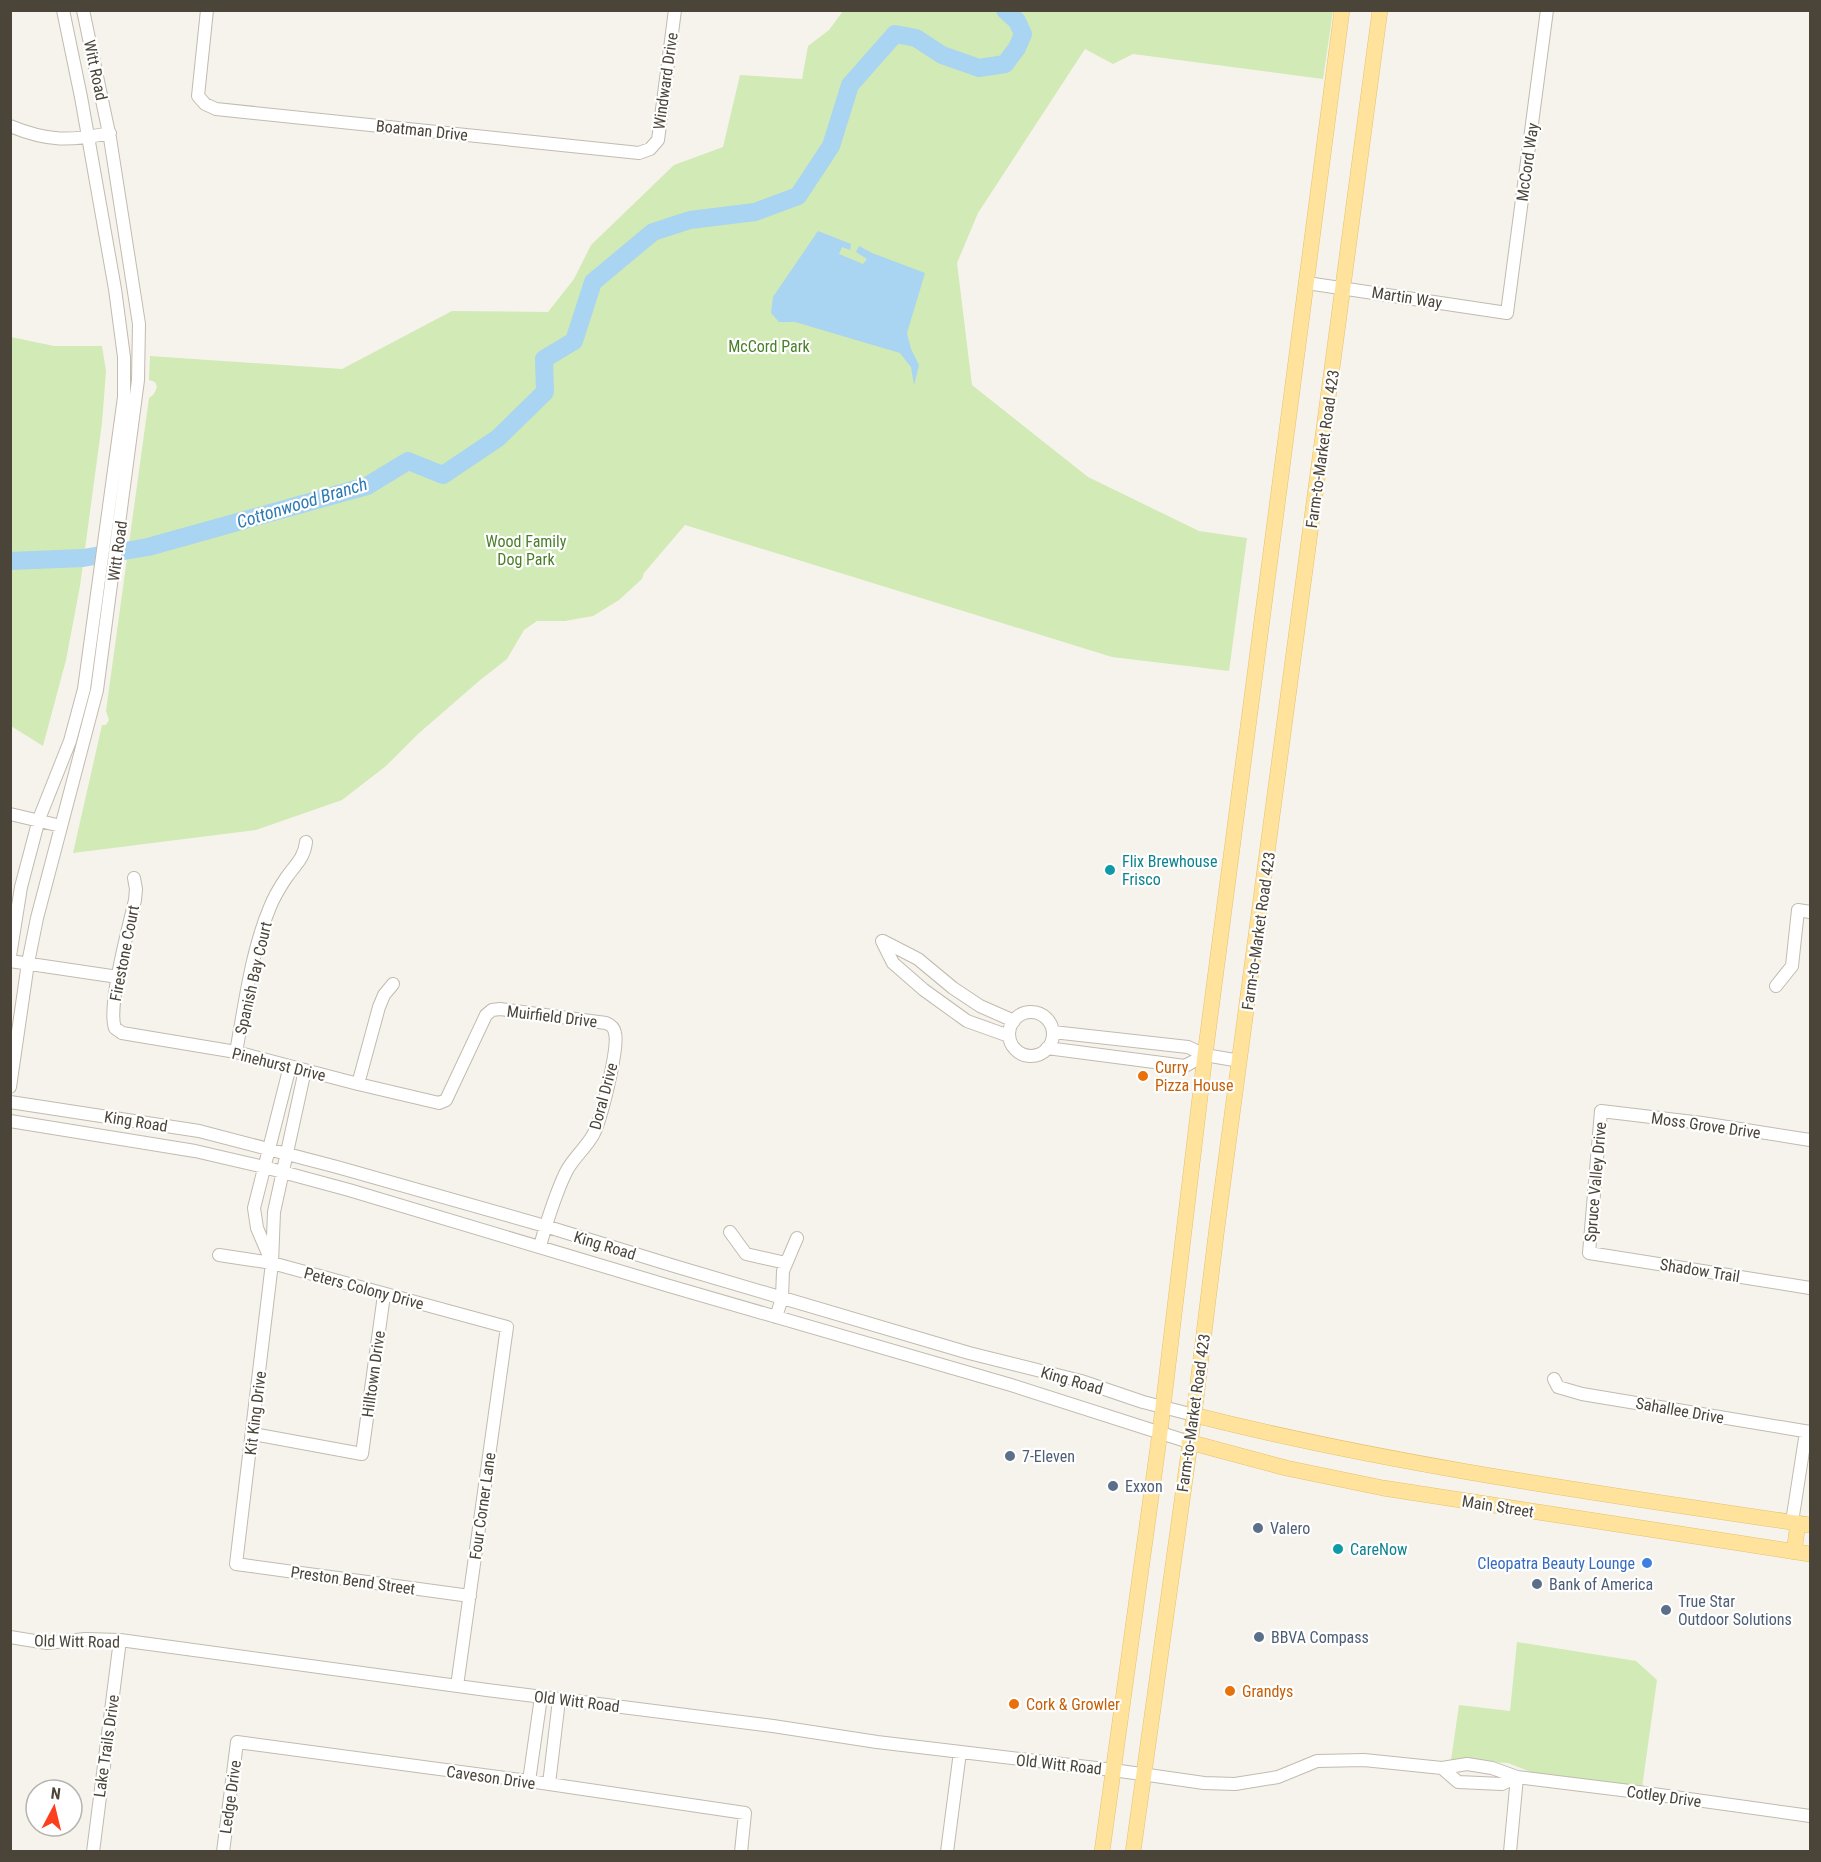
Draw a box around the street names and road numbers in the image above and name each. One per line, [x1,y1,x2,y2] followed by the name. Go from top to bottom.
[649,31,682,131] street label: Windward Drive
[80,38,111,102] street label: Witt Road
[375,116,469,145] street label: Boatman Drive
[1513,121,1542,203] street label: McCord Way
[1370,283,1444,312] street label: Martin Way
[1302,369,1343,529] street label: Farm-to-Market Road 423
[104,519,131,583] street label: Witt Road
[1238,851,1279,1011] street label: Farm-to-Market Road 423
[106,903,143,1003] street label: Firestone Court
[231,919,276,1036] street label: Spanish Bay Court
[506,1002,598,1031] street label: Muirfield Drive
[230,1044,328,1085] street label: Pinehurst Drive
[585,1061,622,1132] street label: Doral Drive
[103,1107,169,1136] street label: King Road
[1650,1108,1762,1143] street label: Moss Grove Drive
[1581,1121,1610,1243] street label: Spruce Valley Drive
[572,1227,638,1264] street label: King Road
[1659,1255,1741,1286] street label: Shadow Trail
[302,1263,426,1314] street label: Peters Colony Drive
[358,1330,389,1419] street label: Hilltown Drive
[1173,1333,1214,1493] street label: Farm-to-Market Road 423
[1039,1363,1105,1398] street label: King Road
[241,1370,270,1456] street label: Kit King Drive
[1634,1393,1726,1428] street label: Sahallee Drive
[466,1451,499,1561] street label: Four Corner Lane
[1461,1491,1535,1522] street label: Main Street
[289,1562,417,1599] street label: Preston Bend Street
[34,1631,120,1652] street label: Old Witt Road
[533,1687,621,1716] street label: Old Witt Road
[90,1694,123,1799] street label: Lake Trails Drive
[1015,1751,1103,1778] street label: Old Witt Road
[216,1759,245,1835] street label: Ledge Drive
[445,1762,537,1793] street label: Caveson Drive
[1625,1782,1702,1811] street label: Cotley Drive

